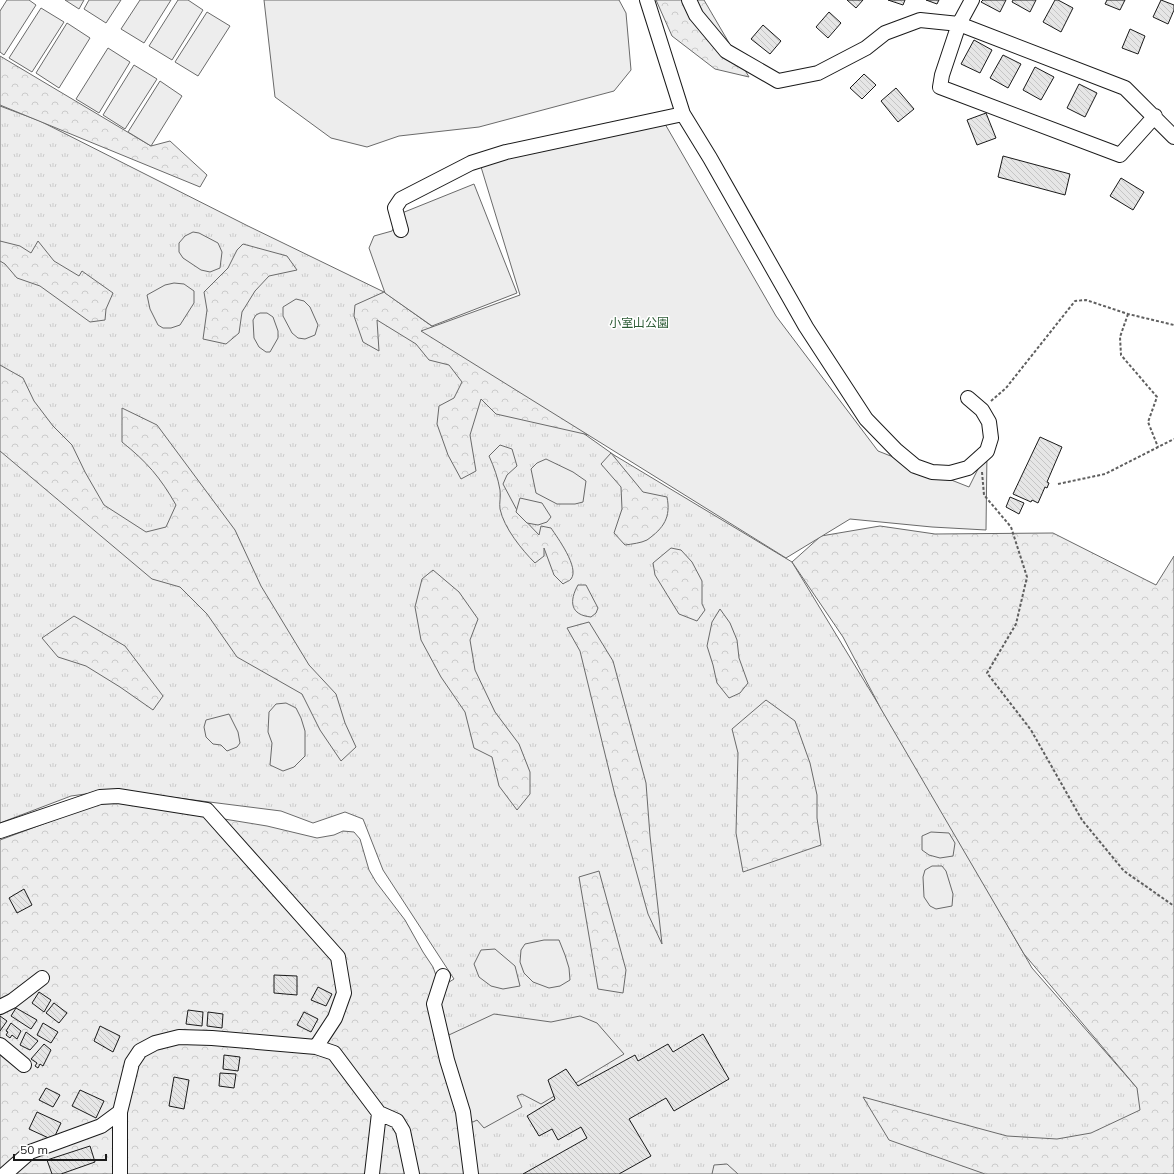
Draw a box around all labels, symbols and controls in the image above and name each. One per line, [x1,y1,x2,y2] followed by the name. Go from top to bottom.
[609,315,669,330] park label: 小室山公園
[14,1136,106,1162] scale bar
[20,1142,48,1157] text: 50 m

